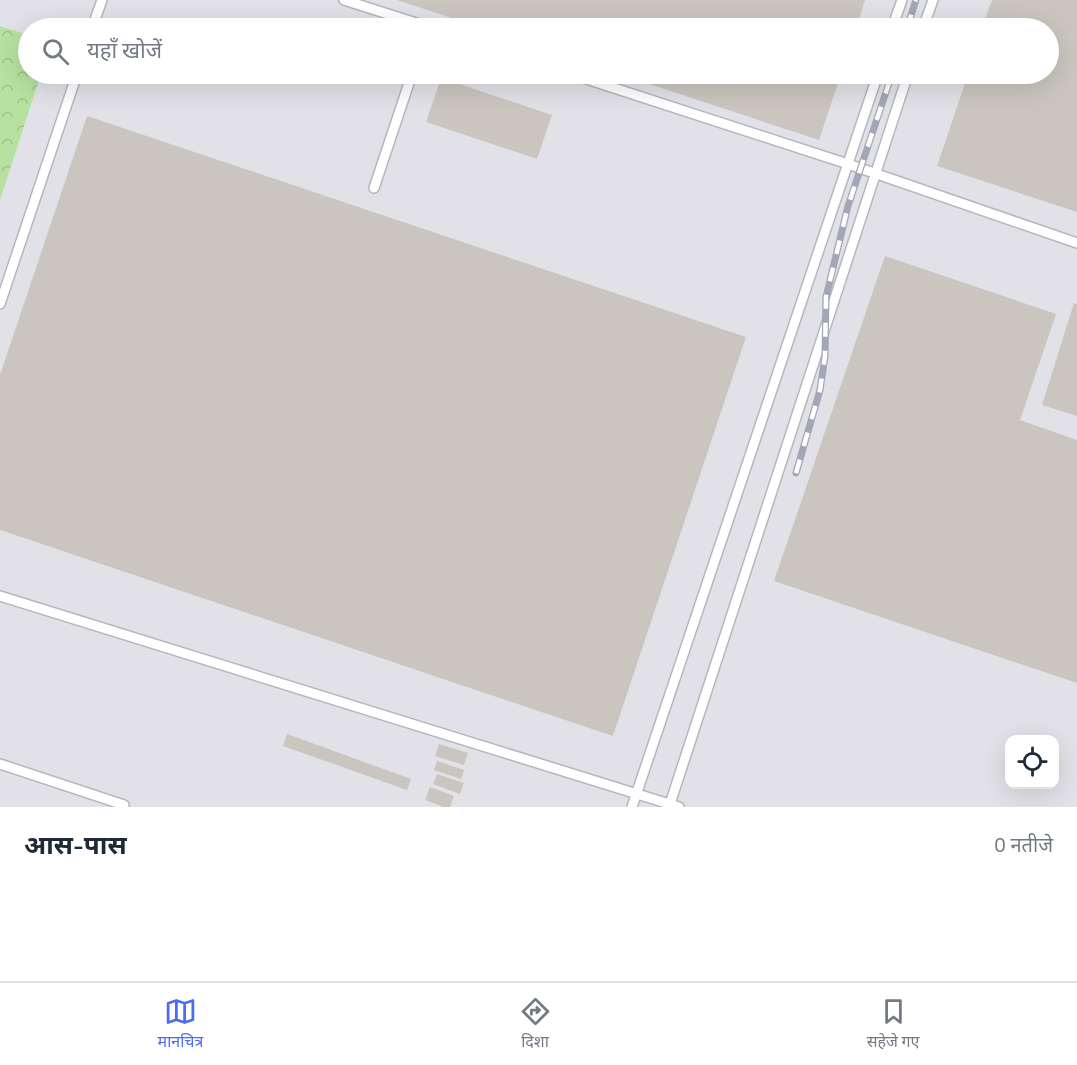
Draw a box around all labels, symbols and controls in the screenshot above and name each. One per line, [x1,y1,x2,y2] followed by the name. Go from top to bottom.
[18,18,1059,84] search box
[39,35,72,68] icon: search
[87,36,162,62] text: यहाँ खोजें
[1005,735,1059,789] map controls
[1005,735,1059,789] button: locate
[24,828,127,859] text: आस-पास
[994,832,1053,856] text: 0 नतीजे
[158,995,203,1054] tab: मानचित्र
[519,995,552,1054] tab: दिशा
[867,995,919,1054] tab: सहेजे गए

